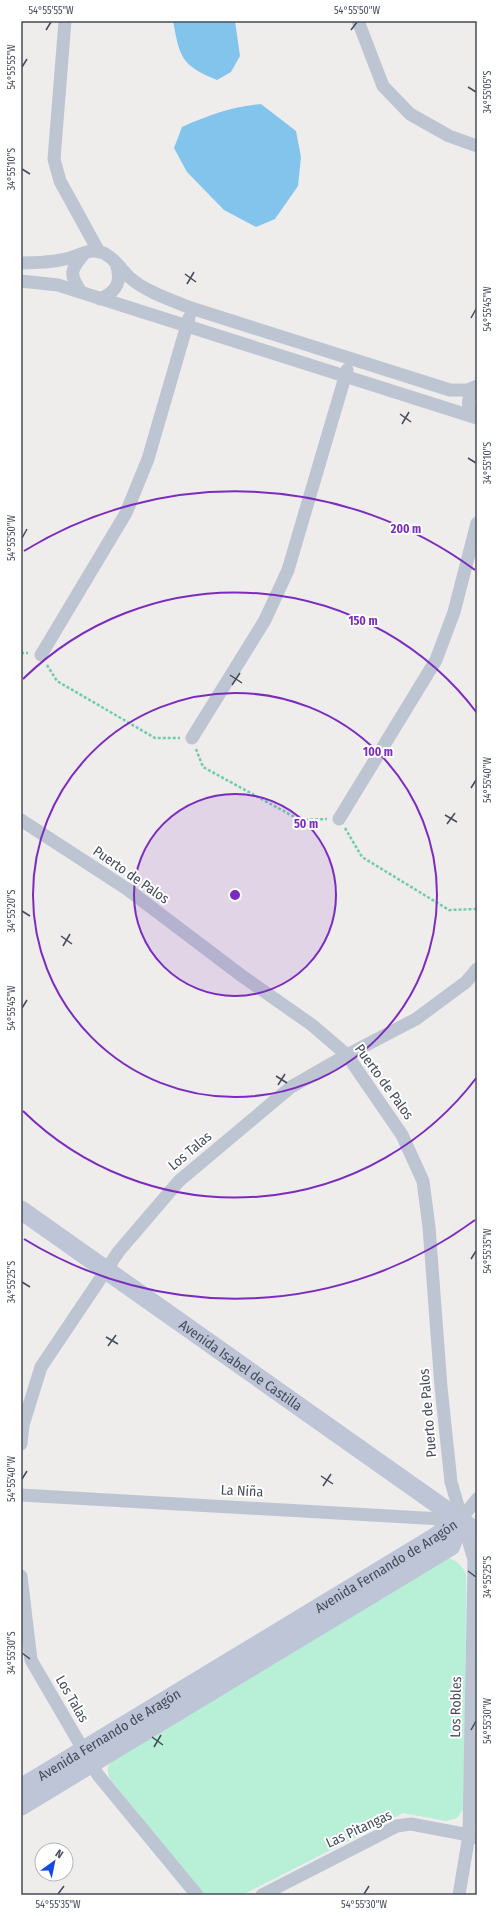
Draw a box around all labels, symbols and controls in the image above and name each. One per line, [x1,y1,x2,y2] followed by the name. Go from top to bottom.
[28,5,74,17] text: 54°55'55"W
[334,5,380,17] text: 54°55'50"W
[6,44,18,90] text: 54°55'55"W
[482,70,494,113] text: 34°55'05"S
[6,148,18,190] text: 34°55'10"S
[482,286,494,331] text: 54°55'45"W
[482,442,494,484] text: 34°55'10"S
[6,515,18,561] text: 54°55'50"W
[390,522,421,536] text: 200 m
[348,614,378,628] text: 150 m
[363,745,393,759] text: 100 m
[482,757,494,803] text: 54°55'40"W
[294,817,318,831] text: 50 m
[90,842,172,908] street label: Puerto de Palos
[228,888,242,902] centre of rings
[6,889,18,933] text: 34°55'20"S
[6,985,18,1030] text: 54°55'45"W
[351,1041,417,1123] street label: Puerto de Palos
[165,1128,215,1174] street label: Los Talas
[482,1228,494,1274] text: 54°55'35"W
[6,1261,18,1303] text: 34°55'25"S
[176,1316,306,1414] street label: Avenida Isabel de Castilla
[416,1368,440,1458] street label: Puerto de Palos
[6,1456,18,1502] text: 54°55'40"W
[220,1481,264,1501] street label: La Niña
[312,1516,460,1616] street label: Avenida Fernando de Aragón
[482,1556,494,1598] text: 34°55'25"S
[6,1631,18,1675] text: 34°55'30"S
[52,1672,92,1726] street label: Los Talas
[447,1676,465,1738] street label: Los Robles
[35,1685,184,1784] street label: Avenida Fernando de Aragón
[482,1698,494,1744] text: 54°55'30"W
[323,1806,395,1852] street label: Las Pitangas
[34,1842,74,1882] north arrow
[53,1847,65,1861] text: N
[35,1899,81,1911] text: 54°55'35"W
[341,1899,387,1911] text: 54°55'30"W

